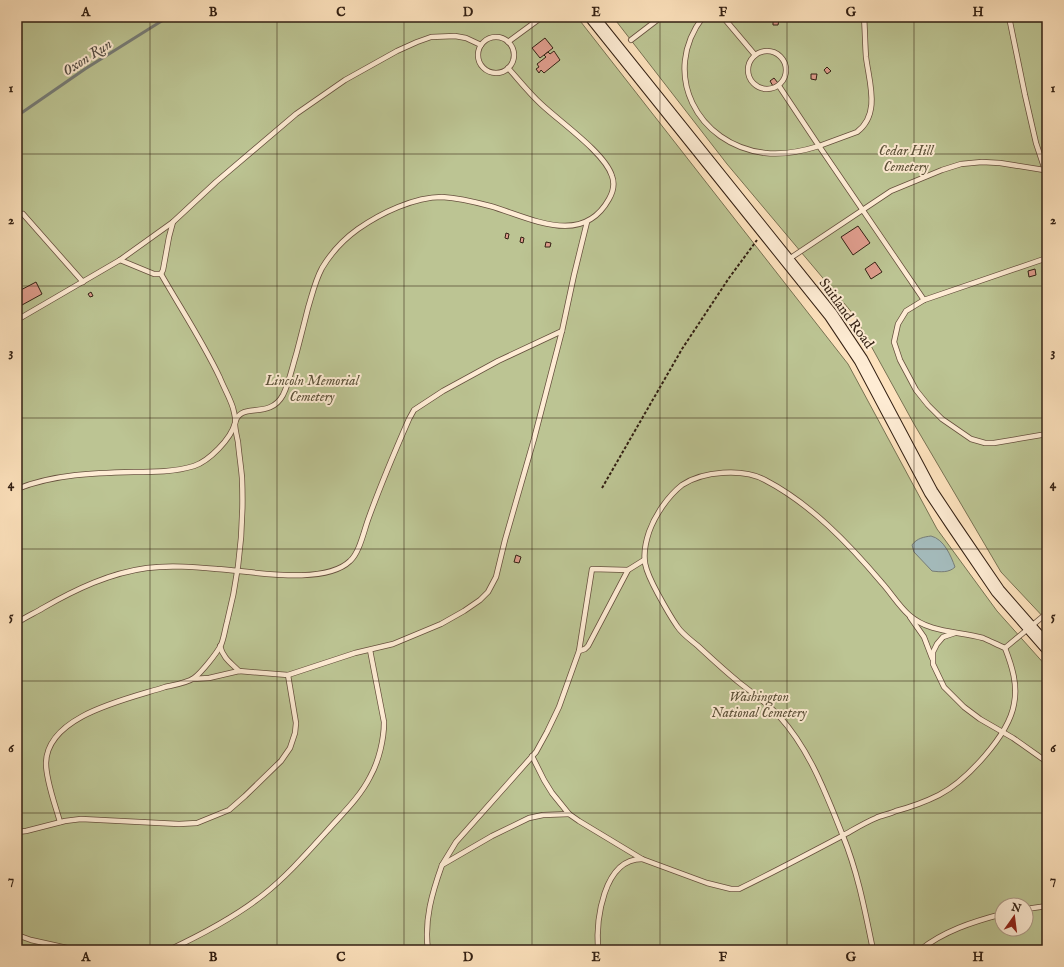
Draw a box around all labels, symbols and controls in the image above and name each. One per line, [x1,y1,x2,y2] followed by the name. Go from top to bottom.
[81,4,92,21] text: A
[209,4,218,21] text: B
[336,4,346,21] text: C
[463,4,474,21] text: D
[591,4,601,21] text: E
[719,4,728,21] text: F
[846,4,857,21] text: G
[972,4,984,21] text: H
[59,34,116,80] water label: Oxon Run
[9,80,14,97] text: 1
[1051,80,1056,97] text: 1
[879,142,935,176] park label: Cedar Hill Cemetery
[8,212,14,229] text: 2
[1050,212,1056,229] text: 2
[815,275,878,353] street label: Suitland Road
[9,344,14,361] text: 3
[1051,344,1056,361] text: 3
[264,372,360,406] park label: Lincoln Memorial Cemetery
[8,476,15,493] text: 4
[1050,476,1057,493] text: 4
[9,608,14,625] text: 5
[1051,608,1056,625] text: 5
[711,688,807,722] park label: Washington National Cemetery
[8,740,14,757] text: 6
[1050,740,1056,757] text: 6
[8,872,14,889] text: 7
[1050,872,1056,889] text: 7
[994,897,1034,937] north arrow
[1009,900,1023,916] text: N
[81,949,92,966] text: A
[209,949,218,966] text: B
[336,949,346,966] text: C
[463,949,474,966] text: D
[591,949,601,966] text: E
[719,949,728,966] text: F
[846,949,857,966] text: G
[972,949,984,966] text: H

